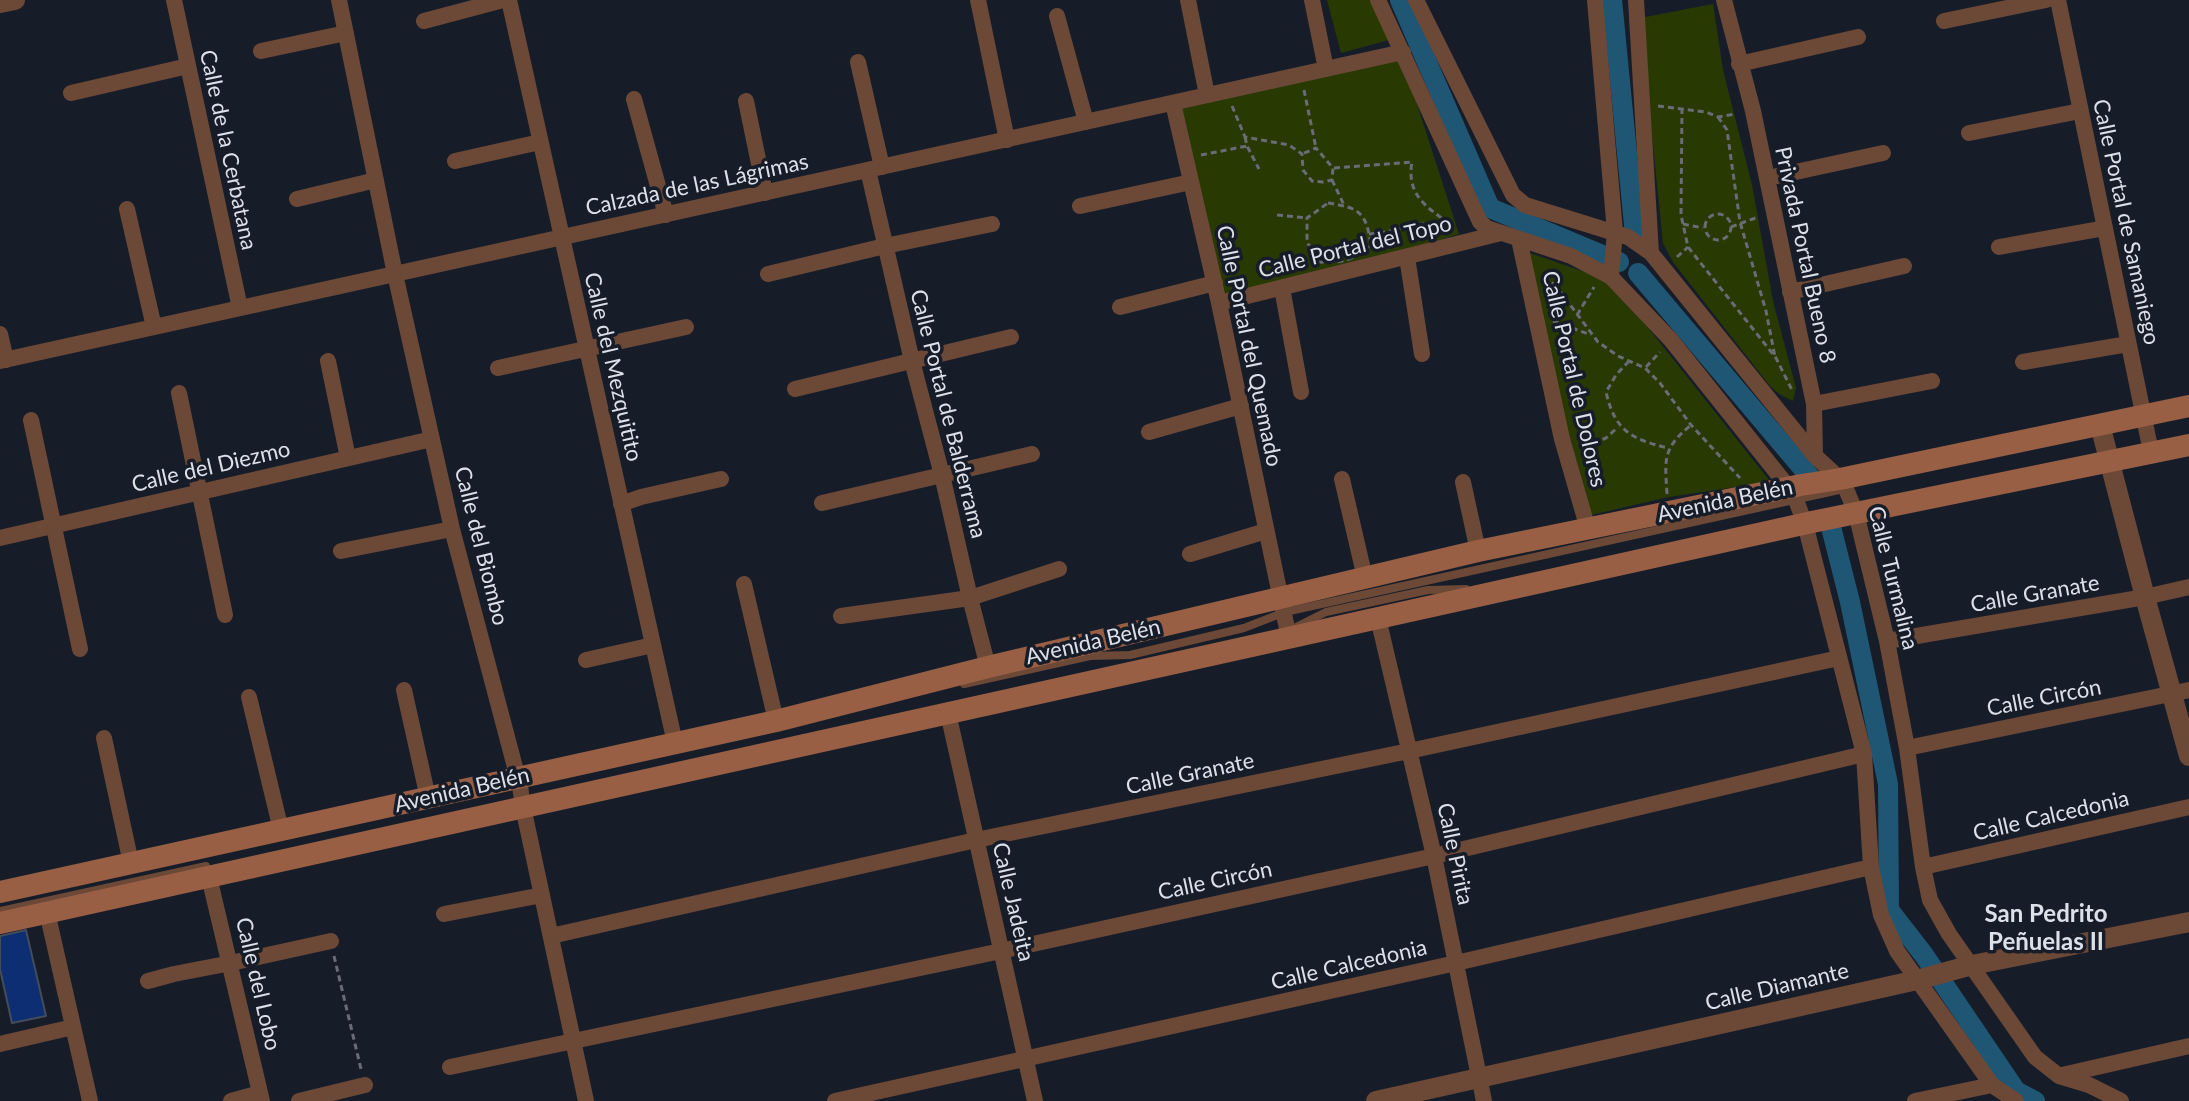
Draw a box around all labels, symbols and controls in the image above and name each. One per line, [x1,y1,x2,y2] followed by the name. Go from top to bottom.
[194,48,262,252] street label: Calle de la Cerbatana
[2087,97,2165,347] street label: Calle Portal de Samaniego
[1769,144,1841,366] street label: Privada Portal Bueno 8
[583,148,811,222] street label: Calzada de las Lágrimas
[1256,210,1454,284] street label: Calle Portal del Topo
[1211,223,1287,469] street label: Calle Portal del Quemado
[1536,268,1612,490] street label: Calle Portal de Dolores
[578,270,648,464] street label: Calle del Mezquitito
[904,287,992,541] street label: Calle Portal de Balderrama
[129,436,293,498] street label: Calle del Diezmo
[449,464,513,628] street label: Calle del Biombo
[1655,474,1795,528] street label: Avenida Belén
[1862,504,1924,652] street label: Calle Turmalina
[1968,570,2102,618] street label: Calle Granate
[1023,614,1163,670] street label: Avenida Belén
[1985,674,2103,722] street label: Calle Circón
[1123,748,1257,800] street label: Calle Granate
[392,762,532,818] street label: Avenida Belén
[1970,785,2132,847] street label: Calle Calcedonia
[1431,800,1479,908] street label: Calle Pirita
[987,840,1039,964] street label: Calle Jadeita
[1156,856,1274,906] street label: Calle Circón
[1985,900,2107,956] district label: San Pedrito Peñuelas II
[230,915,286,1053] street label: Calle del Lobo
[1268,934,1430,996] street label: Calle Calcedonia
[1703,958,1851,1016] street label: Calle Diamante

